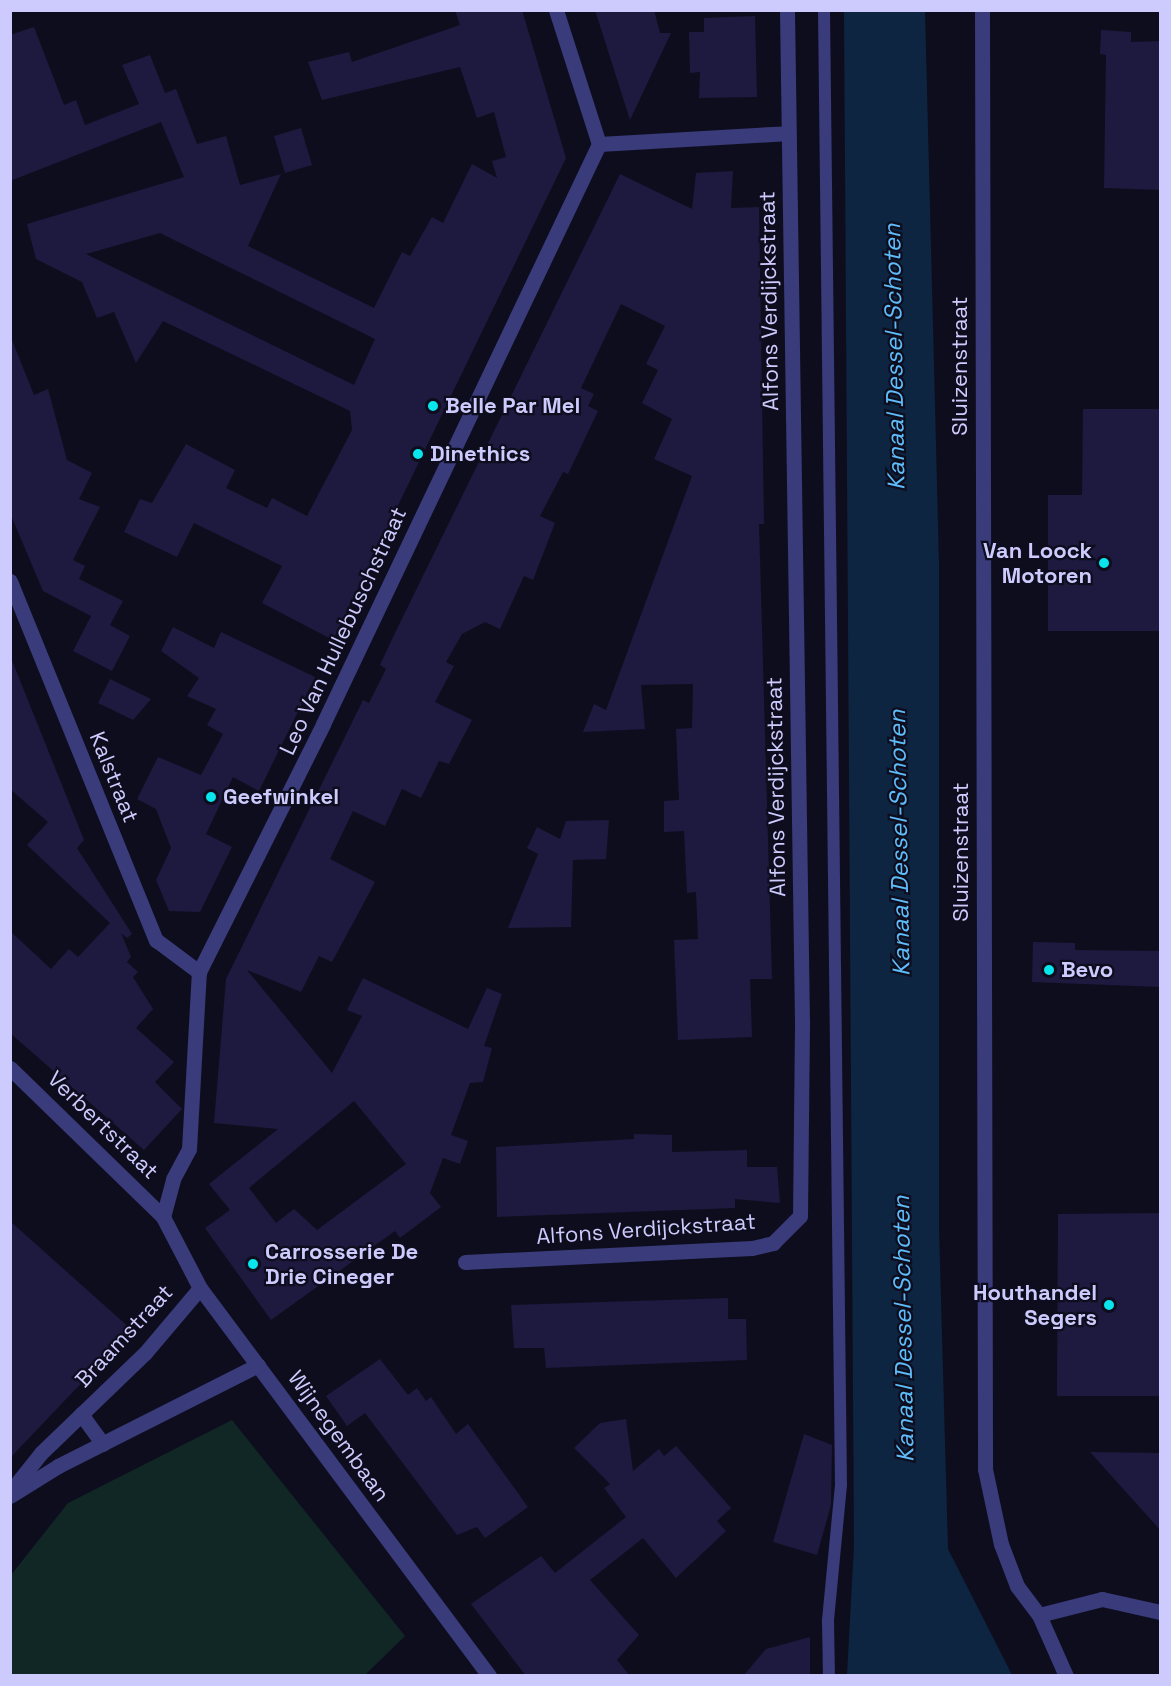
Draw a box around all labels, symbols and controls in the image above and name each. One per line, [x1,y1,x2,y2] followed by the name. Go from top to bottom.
[754,191,784,411] street label: Alfons Verdijckstraat
[877,223,911,491] water label: Kanaal Dessel-Schoten
[947,296,973,436] street label: Sluizenstraat
[445,393,580,419] place label: Belle Par Mel
[426,399,440,413] marker: Belle Par Mel
[430,441,530,467] place label: Dinethics
[411,447,425,461] marker: Dinethics
[274,503,412,759] street label: Leo Van Hullebuschstraat
[983,537,1092,588] place label: Van Loock Motoren
[1097,556,1111,570] marker: Van Loock Motoren
[761,677,791,897] street label: Alfons Verdijckstraat
[882,709,916,977] water label: Kanaal Dessel-Schoten
[84,728,144,826] street label: Kalstraat
[948,782,974,922] street label: Sluizenstraat
[223,784,339,810] place label: Geefwinkel
[204,790,218,804] marker: Geefwinkel
[1061,957,1113,983] place label: Bevo
[1042,963,1056,977] marker: Bevo
[42,1066,164,1184] street label: Verbertstraat
[886,1195,920,1463] water label: Kanaal Dessel-Schoten
[535,1208,757,1250] street label: Alfons Verdijckstraat
[265,1238,418,1290] place label: Carrosserie De Drie Cineger
[246,1257,260,1271] marker: Carrosserie De Drie Cineger
[70,1279,178,1393] street label: Braamstraat
[973,1279,1097,1330] place label: Houthandel Segers
[1102,1298,1116,1312] marker: Houthandel Segers
[283,1365,395,1507] street label: Wijnegembaan

